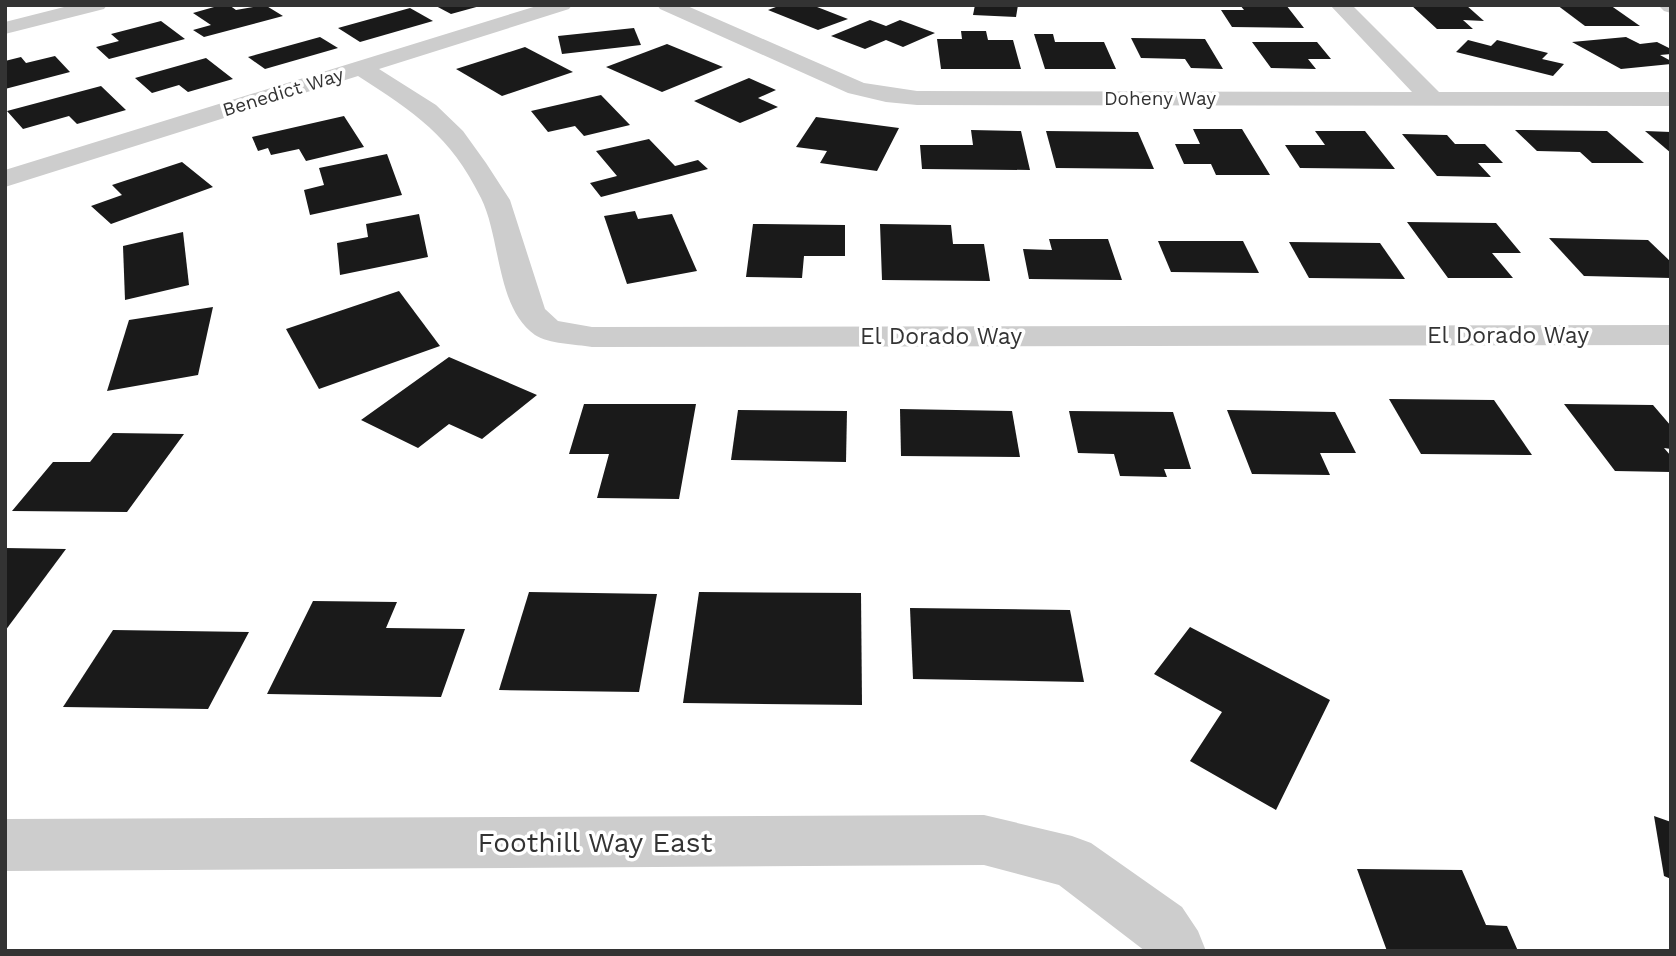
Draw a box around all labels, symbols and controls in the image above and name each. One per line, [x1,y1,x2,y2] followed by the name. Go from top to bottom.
[220,63,346,121] street label: Benedict Way
[1104,87,1216,110] street label: Doheny Way
[1427,322,1589,349] street label: El Dorado Way
[860,323,1022,350] street label: El Dorado Way
[478,826,713,859] street label: Foothill Way East

